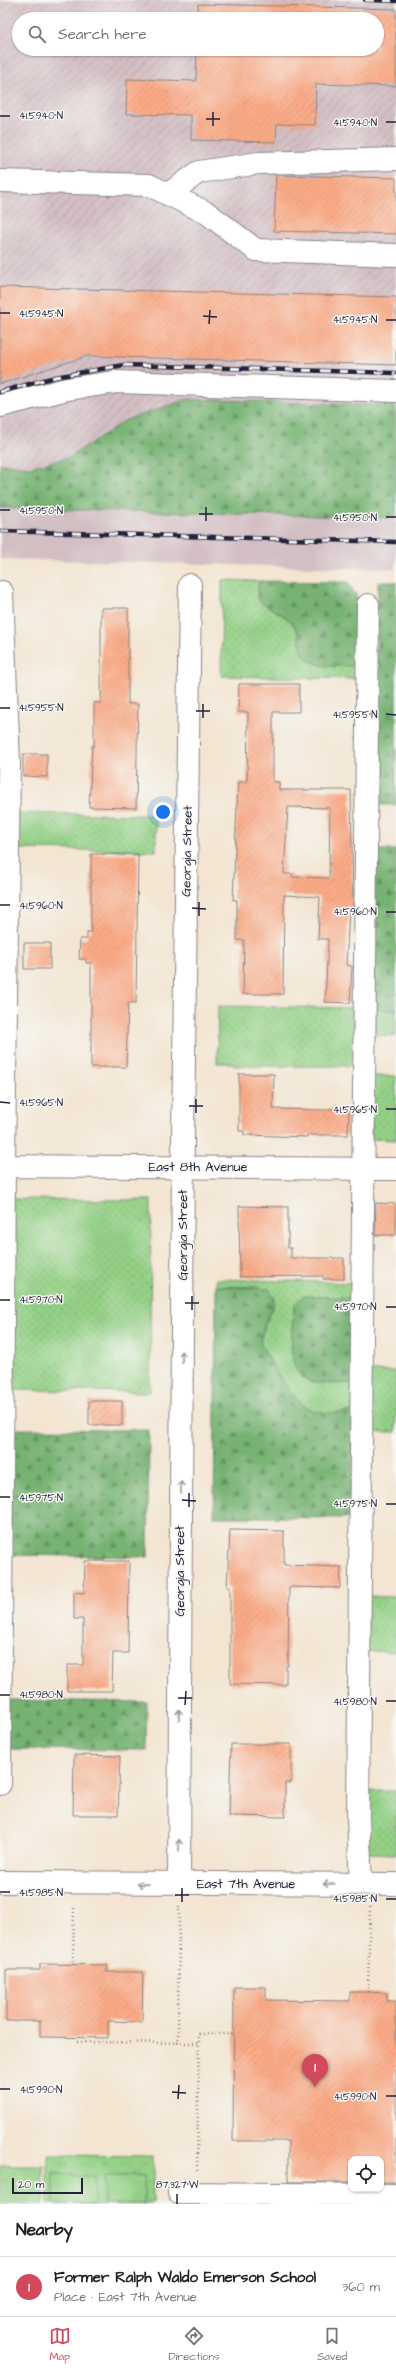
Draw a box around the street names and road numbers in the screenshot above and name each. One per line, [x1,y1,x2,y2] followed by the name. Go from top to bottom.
[177,805,198,897] street label: Georgia Street
[149,1158,247,1176] street label: East 8th Avenue
[174,1189,193,1281] street label: Georgia Street
[171,1525,190,1617] street label: Georgia Street
[197,1875,295,1893] street label: East 7th Avenue

